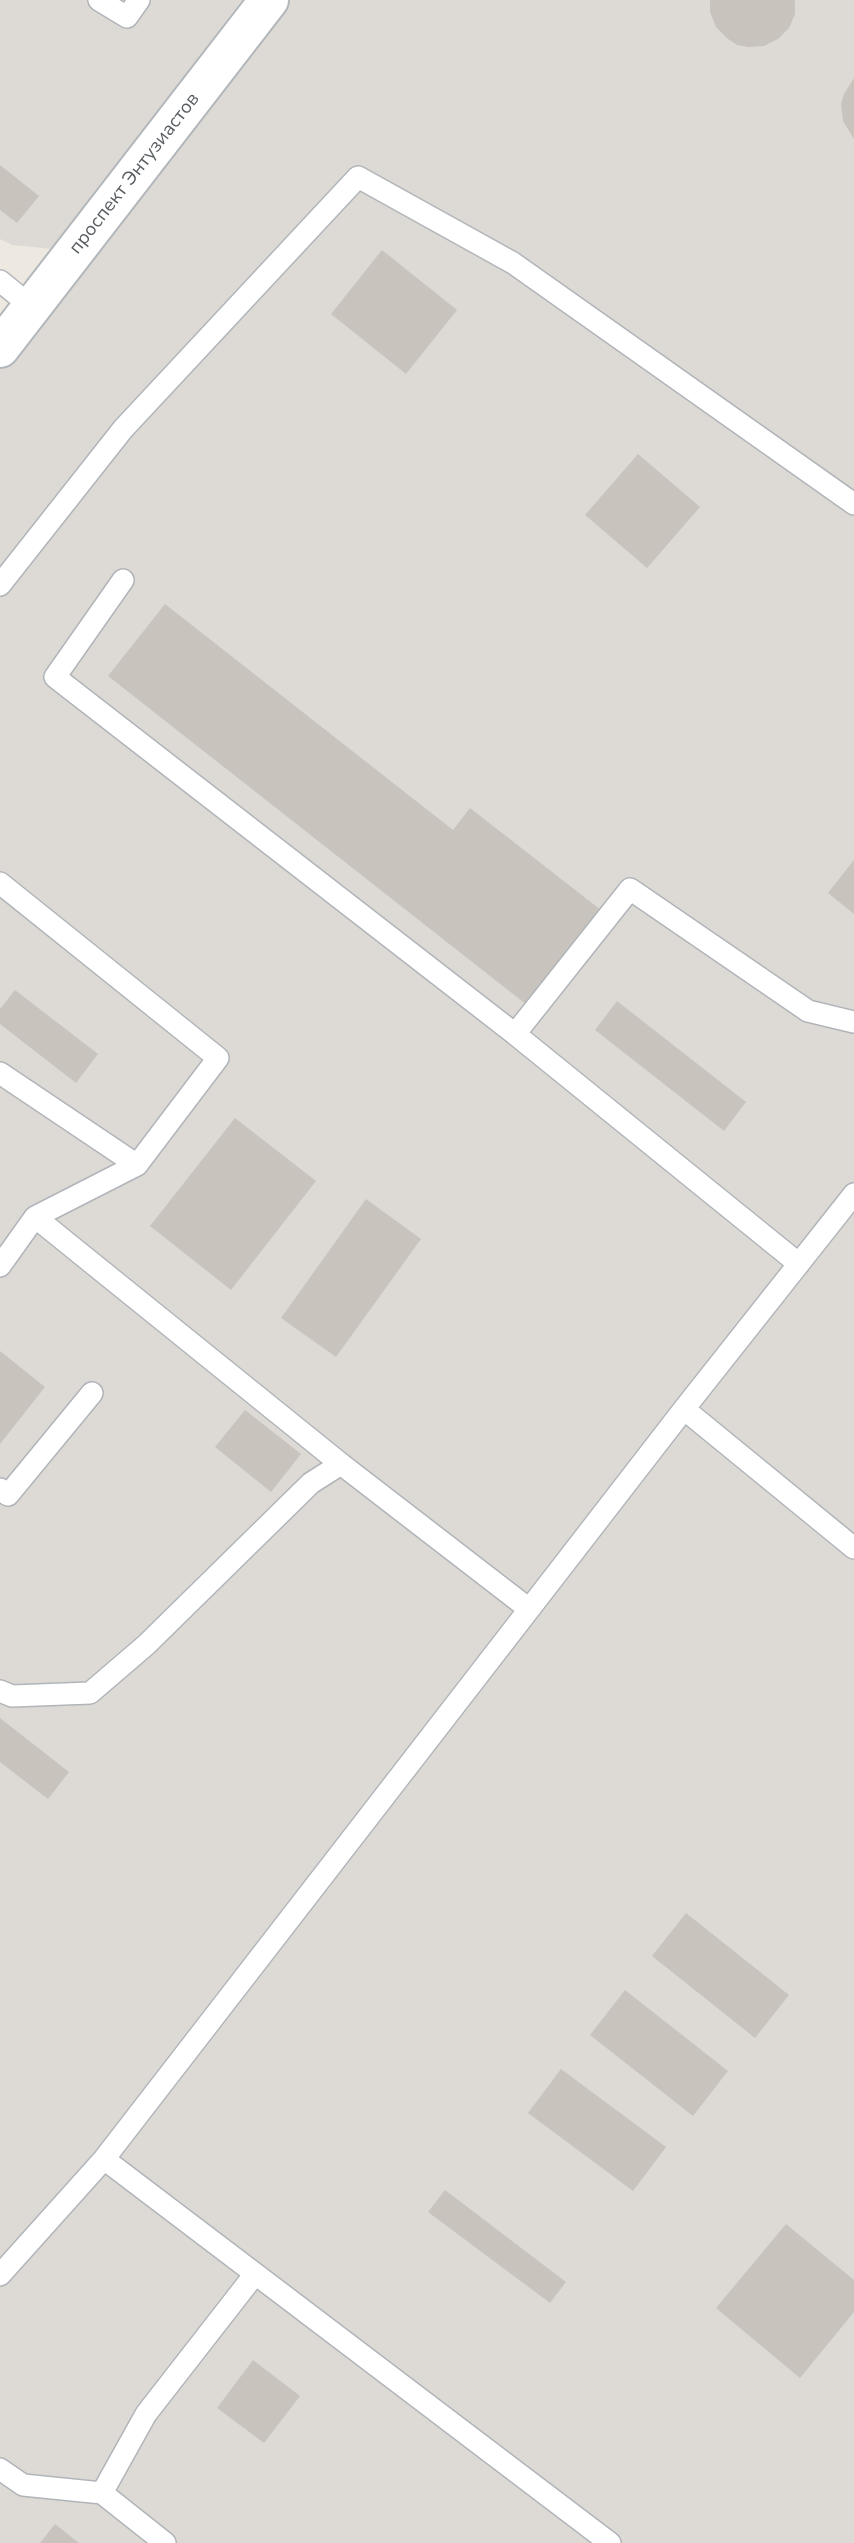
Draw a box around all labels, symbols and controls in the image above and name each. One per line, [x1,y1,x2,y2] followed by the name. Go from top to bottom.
[65,89,205,259] street label: проспект Энтузиастов

